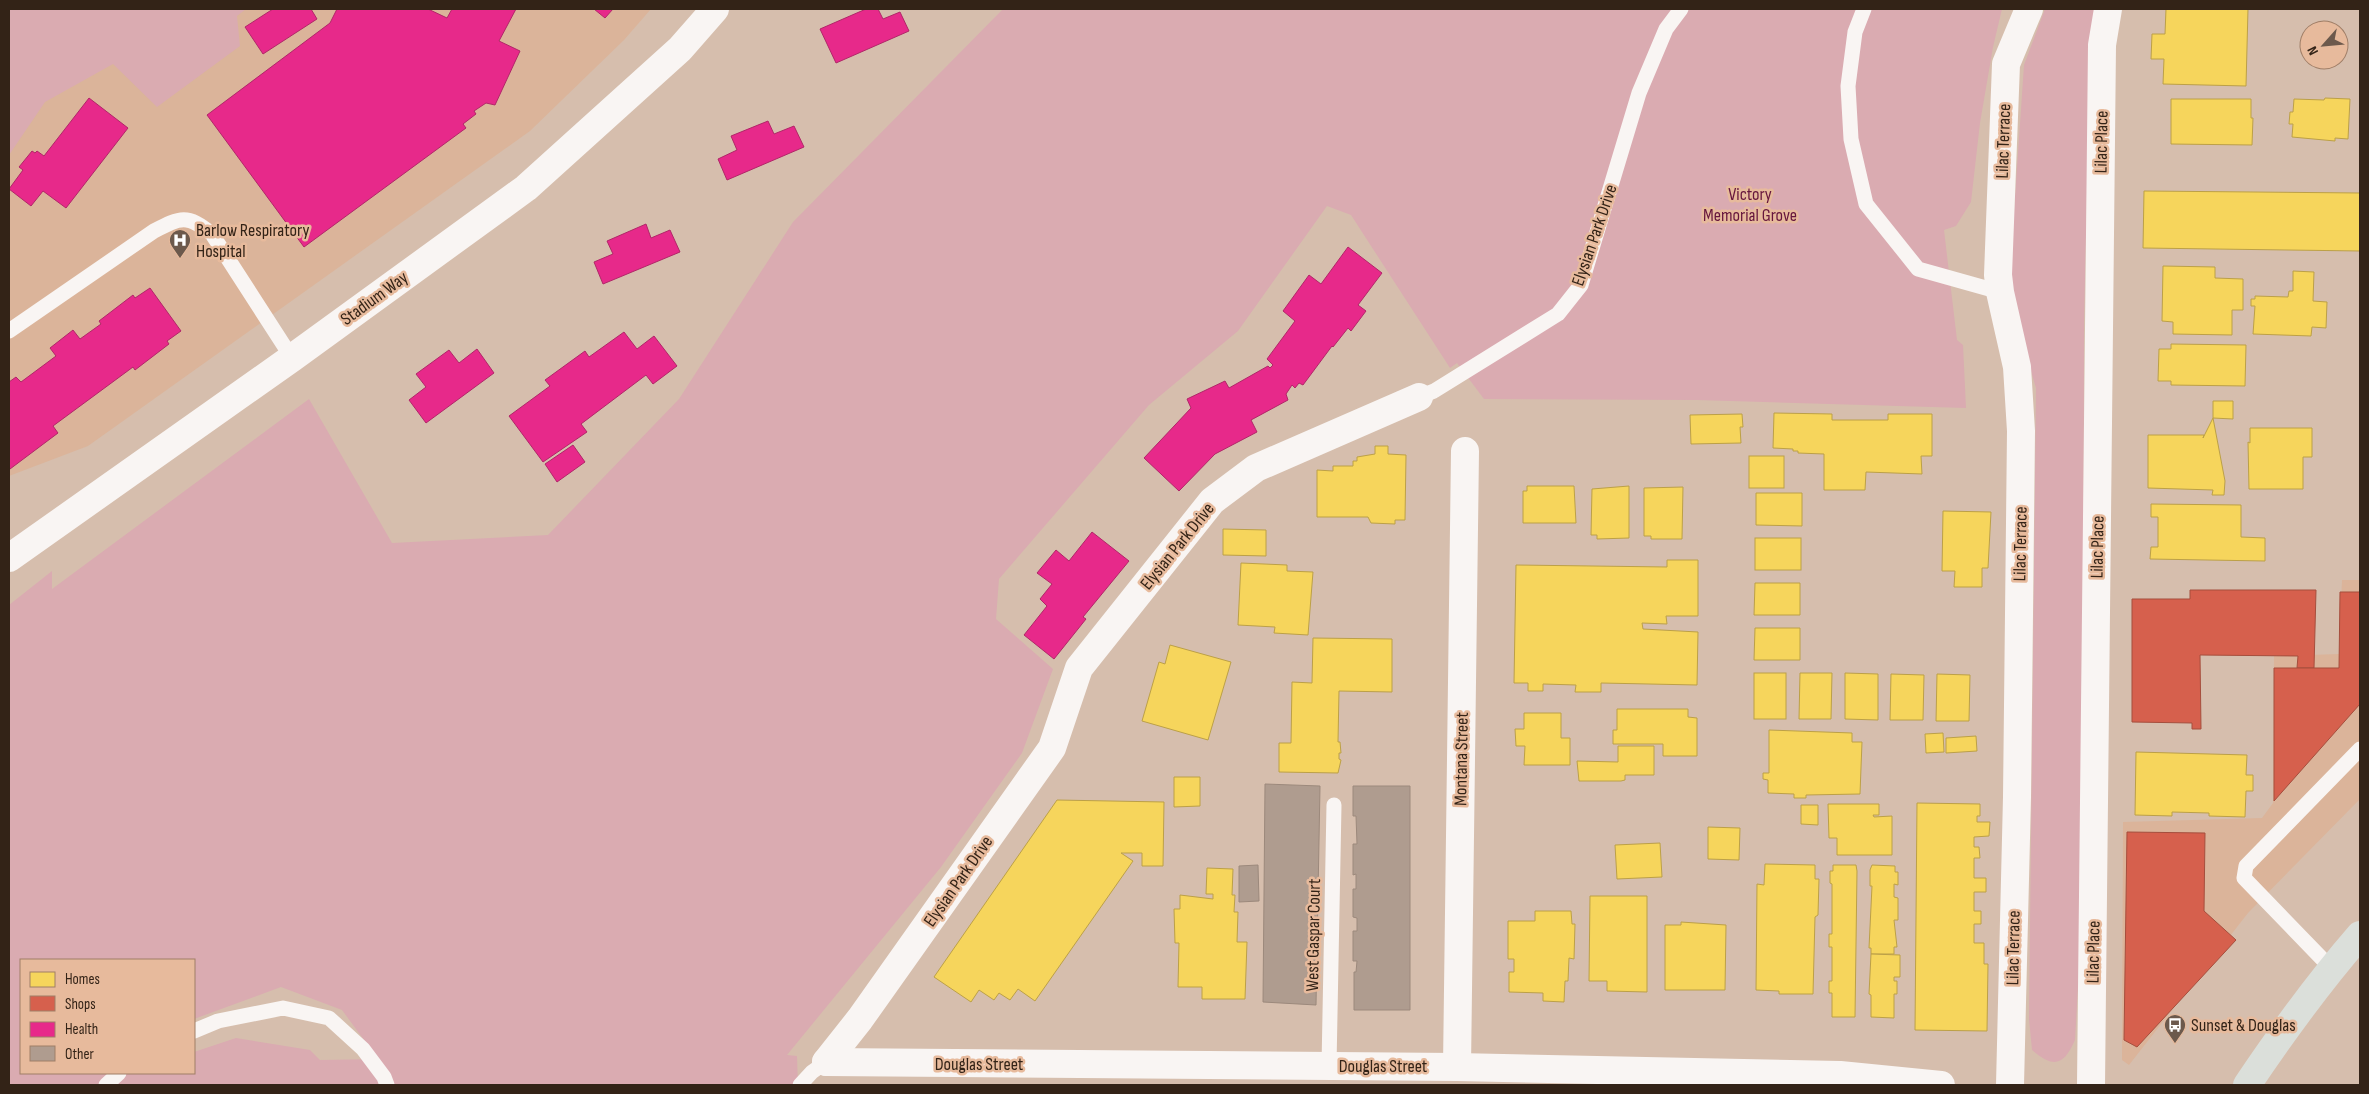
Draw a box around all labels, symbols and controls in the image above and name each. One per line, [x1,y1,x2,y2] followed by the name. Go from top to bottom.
[2299,20,2349,70] north arrow
[2304,43,2322,58] text: N
[1992,103,2015,179] street label: Lilac Terrace
[2090,111,2113,173] street label: Lilac Place
[1567,182,1622,289] street label: Elysian Park Drive
[1703,184,1797,226] park label: Victory Memorial Grove
[196,220,309,262] place label: Barlow Respiratory Hospital
[168,228,192,259] hospital icon: Barlow Respiratory Hospital
[337,267,412,330] street label: Stadium Way
[1136,499,1219,594] street label: Elysian Park Drive
[2009,506,2032,582] street label: Lilac Terrace
[2086,516,2109,578] street label: Lilac Place
[1450,711,1473,806] street label: Montana Street
[920,832,997,931] street label: Elysian Park Drive
[1302,878,1325,991] street label: West Gaspar Court
[2002,910,2025,986] street label: Lilac Terrace
[2082,921,2105,983] street label: Lilac Place
[20,959,195,1074] legend
[65,970,100,989] text: Homes
[65,995,96,1014] text: Shops
[2163,1013,2187,1044] bus stop icon: Sunset & Douglas
[2191,1015,2296,1036] place label: Sunset & Douglas
[65,1020,98,1039] text: Health
[65,1045,94,1064] text: Other
[935,1054,1024,1075] street label: Douglas Street
[1339,1056,1428,1077] street label: Douglas Street

